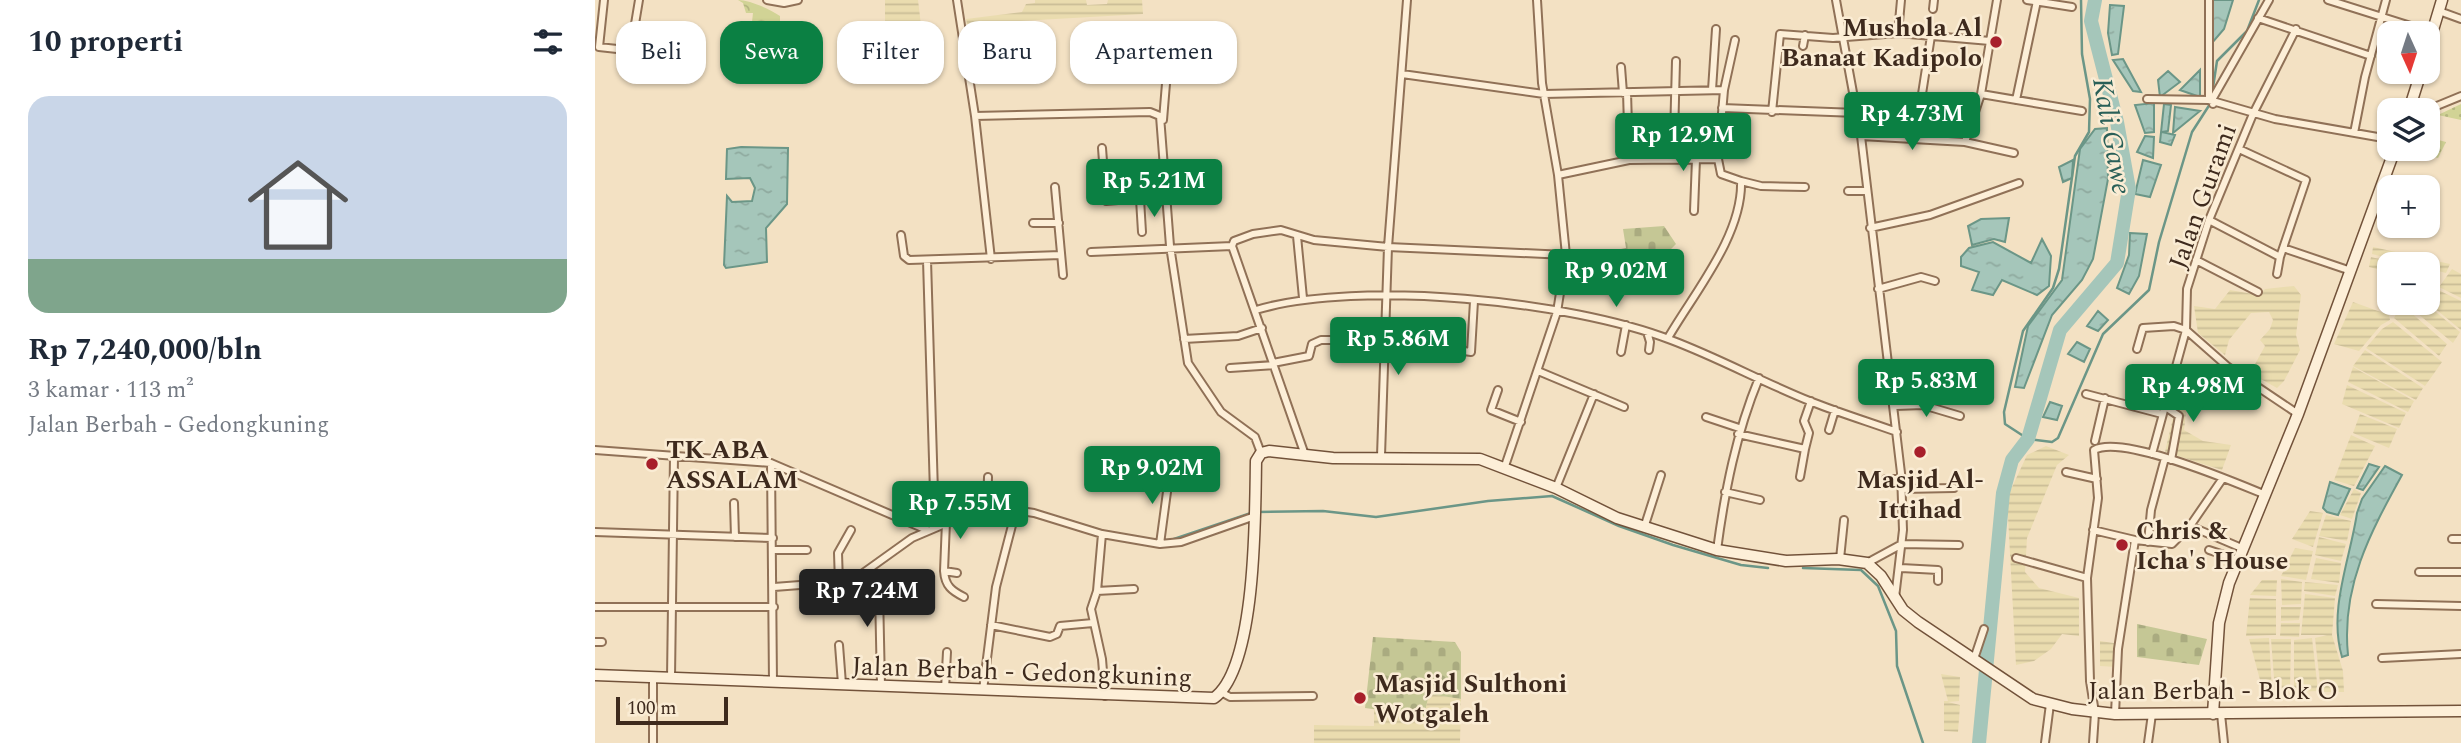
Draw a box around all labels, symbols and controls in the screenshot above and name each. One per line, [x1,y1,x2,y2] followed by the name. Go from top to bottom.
[1781,8,1982,78] place label: Mushola Al Banaat Kadipolo
[28,19,183,65] text: 10 properti
[616,21,706,84] chip: Beli
[720,21,823,84] chip: Sewa
[837,21,944,84] chip: Filter
[958,21,1056,84] chip: Baru
[1070,21,1237,84] chip: Apartemen
[2377,21,2439,84] north arrow
[2377,21,2440,315] map controls
[529,23,567,61] icon: filters
[1988,34,2004,50] marker: Mushola Al Banaat Kadipolo
[2080,74,2143,198] water label: Kali Gawe
[1840,92,1984,152] pin: Rp 4.73M
[1860,97,1964,132] text: Rp 4.73M
[2377,98,2440,161] button: layers
[1611,114,1755,173] pin: Rp 12.9M
[1631,118,1735,153] text: Rp 12.9M
[2158,118,2248,275] street label: Jalan Gurami
[235,142,361,268] icon: home
[1082,160,1226,219] pin: Rp 5.21M
[1102,164,1206,199] text: Rp 5.21M
[2377,175,2440,238] button: +
[1544,250,1688,309] pin: Rp 9.02M
[2377,252,2440,315] button: −
[1564,254,1668,289] text: Rp 9.02M
[1326,318,1470,377] pin: Rp 5.86M
[1346,322,1450,357] text: Rp 5.86M
[28,327,262,373] text: Rp 7,240,000/bln
[1854,360,1998,419] pin: Rp 5.83M
[1874,364,1978,399] text: Rp 5.83M
[2121,364,2265,424] pin: Rp 4.98M
[2141,369,2245,404] text: Rp 4.98M
[28,373,194,408] text: 3 kamar · 113 m²
[28,408,329,443] text: Jalan Berbah - Gedongkuning
[666,430,798,500] place label: TK ABA ASSALAM
[1912,444,1928,460] marker: Masjid Al- Ittihad
[1080,447,1224,506] pin: Rp 9.02M
[1100,451,1204,486] text: Rp 9.02M
[644,456,660,472] marker: TK ABA ASSALAM
[1856,460,1984,530] place label: Masjid Al- Ittihad
[888,482,1032,541] pin: Rp 7.55M
[908,486,1012,521] text: Rp 7.55M
[2136,511,2289,581] place label: Chris & Icha's House
[2114,537,2130,553] marker: Chris & Icha's House
[795,570,939,629] pin: Rp 7.24M
[815,574,919,609] text: Rp 7.24M
[851,646,1193,698] street label: Jalan Berbah - Gedongkuning
[1374,664,1567,734] place label: Masjid Sulthoni Wotgaleh
[2088,671,2338,711] street label: Jalan Berbah - Blok O
[1352,690,1368,706] marker: Masjid Sulthoni Wotgaleh
[616,694,728,726] scale bar
[627,694,677,723] text: 100 m

